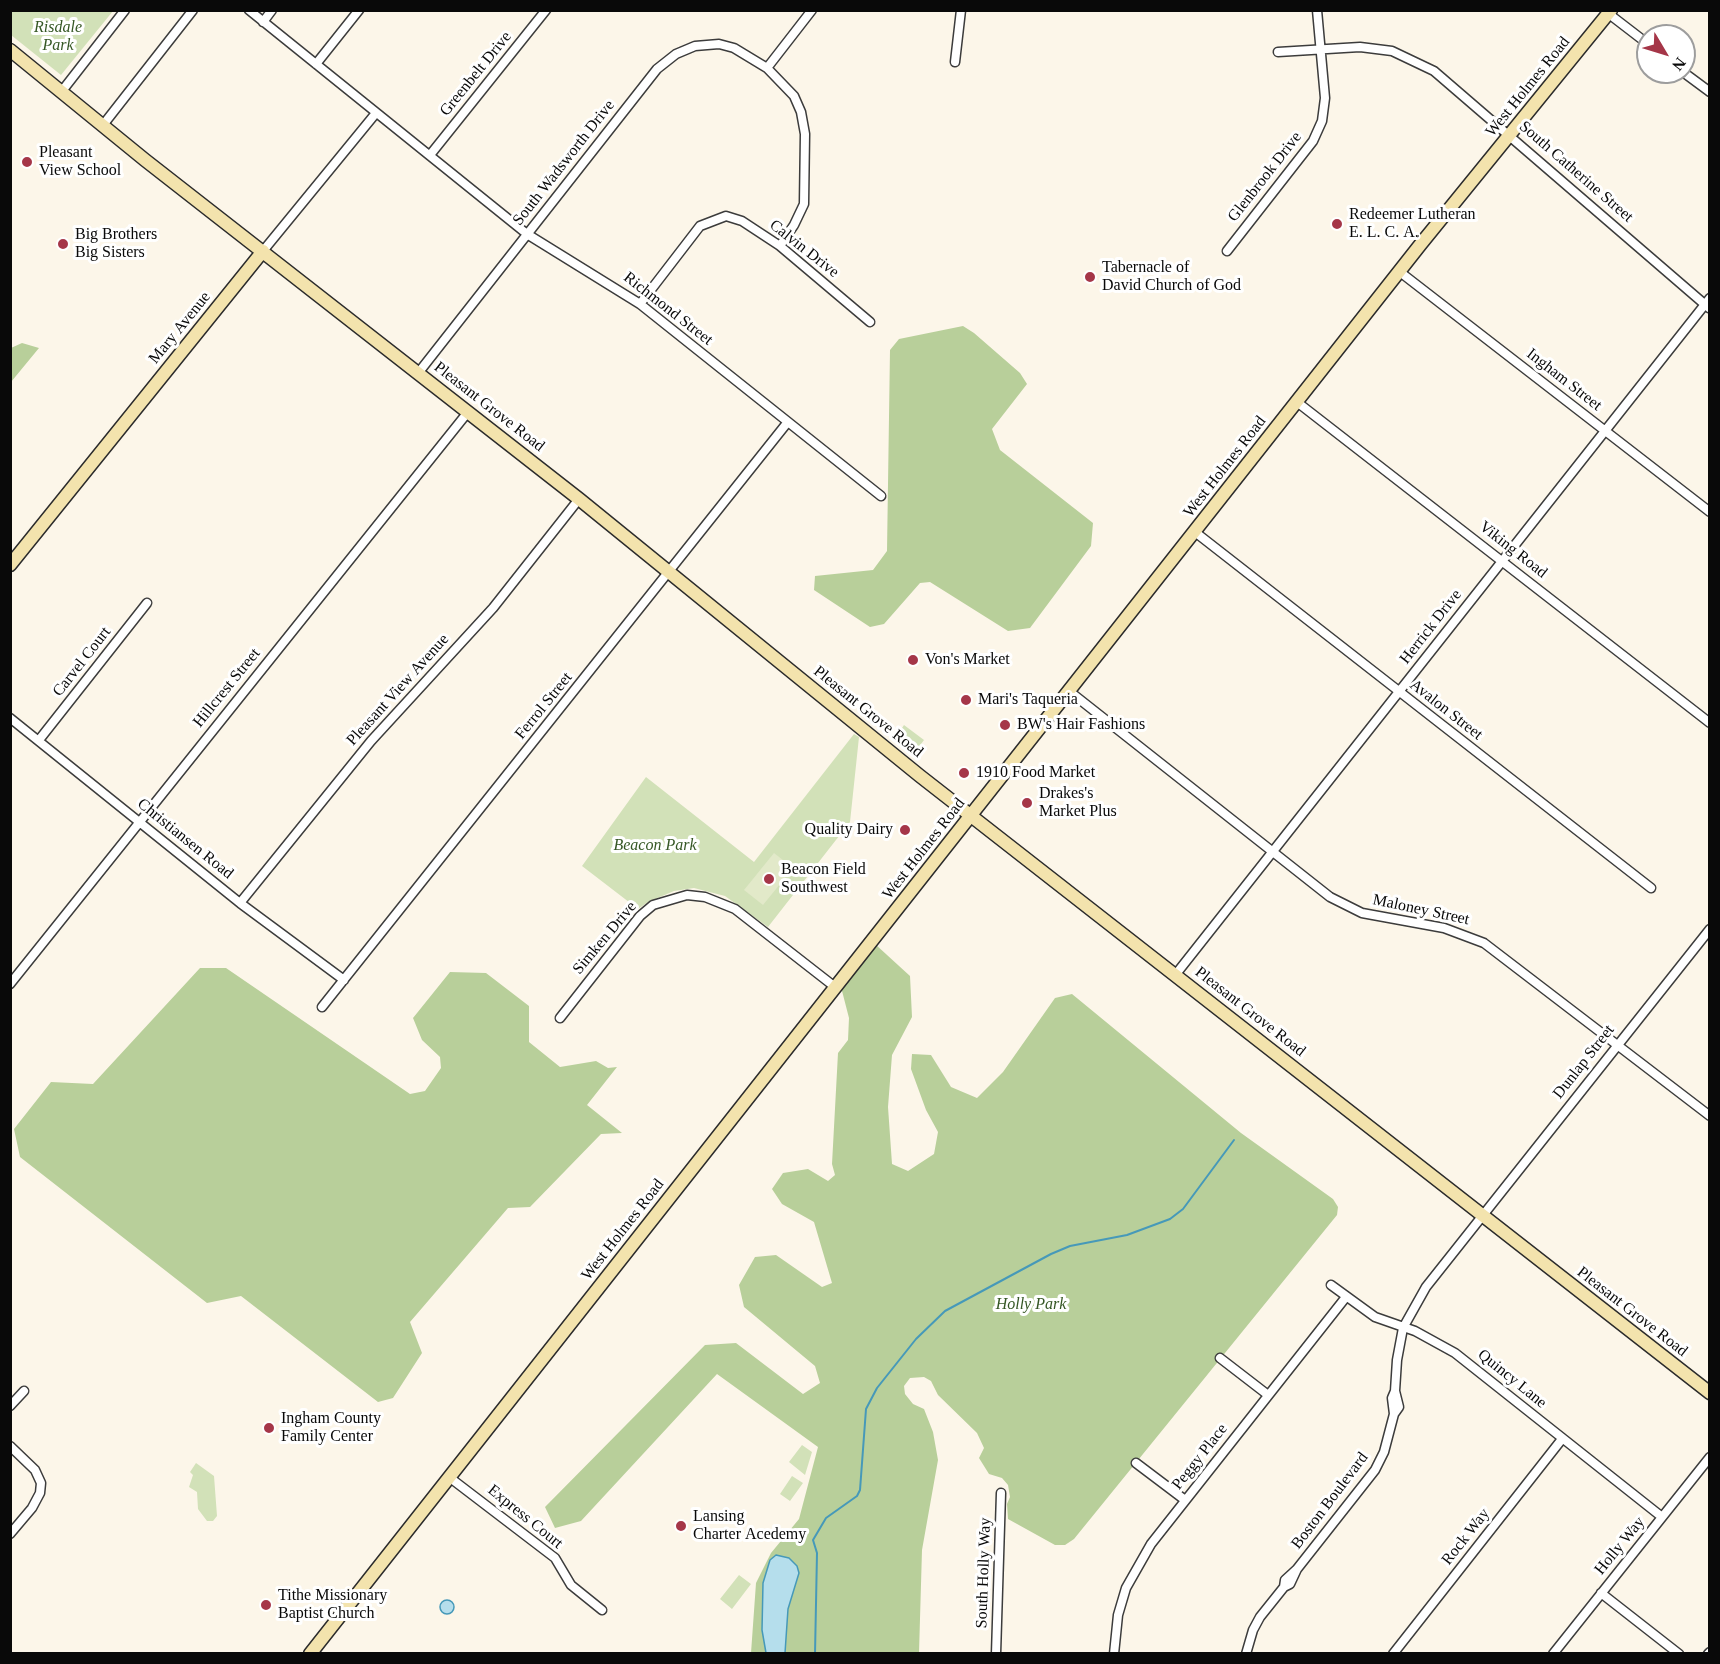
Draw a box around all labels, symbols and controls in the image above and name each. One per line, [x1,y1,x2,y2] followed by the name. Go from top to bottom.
[34,18,82,56] park label: Risdale Park
[1636,24,1696,84] north arrow
[436,28,516,120] street label: Greenbelt Drive
[1482,33,1574,141] street label: West Holmes Road
[1669,54,1689,74] text: N
[509,96,619,230] street label: South Wadsworth Drive
[1515,117,1637,227] street label: South Catherine Street
[1224,128,1306,226] street label: Glenbrook Drive
[39,143,121,181] place label: Pleasant View School
[20,155,34,169] marker: Pleasant View School
[1349,205,1476,243] place label: Redeemer Lutheran E. L. C. A.
[765,216,843,282] street label: Calvin Drive
[1330,217,1344,231] marker: Redeemer Lutheran E. L. C. A.
[75,225,157,263] place label: Big Brothers Big Sisters
[56,237,70,251] marker: Big Brothers Big Sisters
[1102,258,1241,296] place label: Tabernacle of David Church of God
[620,268,716,350] street label: Richmond Street
[1083,270,1097,284] marker: Tabernacle of David Church of God
[145,288,215,368] street label: Mary Avenue
[1523,345,1605,415] street label: Ingham Street
[430,358,548,456] street label: Pleasant Grove Road
[1180,413,1270,521] street label: West Holmes Road
[1475,517,1551,583] street label: Viking Road
[1396,586,1466,668] street label: Herrick Drive
[49,623,115,701] street label: Carvel Court
[343,630,453,750] street label: Pleasant View Avenue
[189,644,265,732] street label: Hillcrest Street
[925,650,1010,670] place label: Von's Market
[906,653,920,667] marker: Von's Market
[809,662,927,762] street label: Pleasant Grove Road
[511,669,577,743] street label: Ferrol Street
[1406,676,1486,744] street label: Avalon Street
[978,690,1078,710] place label: Mari's Taqueria
[959,693,973,707] marker: Mari's Taqueria
[1017,715,1145,735] place label: BW's Hair Fashions
[998,718,1012,732] marker: BW's Hair Fashions
[976,763,1095,783] place label: 1910 Food Market
[957,766,971,780] marker: 1910 Food Market
[1039,784,1117,822] place label: Drakes's Market Plus
[133,794,237,884] street label: Christiansen Road
[879,795,969,903] street label: West Holmes Road
[1020,796,1034,810] marker: Drakes's Market Plus
[805,820,893,840] place label: Quality Dairy
[898,823,912,837] marker: Quality Dairy
[613,836,697,856] park label: Beacon Park
[781,860,866,898] place label: Beacon Field Southwest
[762,872,776,886] marker: Beacon Field Southwest
[1371,890,1471,930] street label: Maloney Street
[569,898,641,978] street label: Simken Drive
[1191,963,1309,1061] street label: Pleasant Grove Road
[1549,1021,1619,1103] street label: Dunlap Street
[578,1176,668,1284] street label: West Holmes Road
[1573,1263,1691,1361] street label: Pleasant Grove Road
[996,1295,1066,1315] park label: Holly Park
[1474,1345,1550,1413] street label: Quincy Lane
[281,1409,381,1447] place label: Ingham County Family Center
[1168,1420,1232,1494] street label: Peggy Place
[262,1421,276,1435] marker: Ingham County Family Center
[1287,1449,1373,1553] street label: Boston Boulevard
[484,1481,566,1553] street label: Express Court
[1438,1505,1494,1569] street label: Rock Way
[693,1507,806,1545] place label: Lansing Charter Acedemy
[1591,1513,1649,1579] street label: Holly Way
[972,1517,996,1629] street label: South Holly Way
[674,1519,688,1533] marker: Lansing Charter Acedemy
[278,1586,387,1624] place label: Tithe Missionary Baptist Church
[259,1598,273,1612] marker: Tithe Missionary Baptist Church

